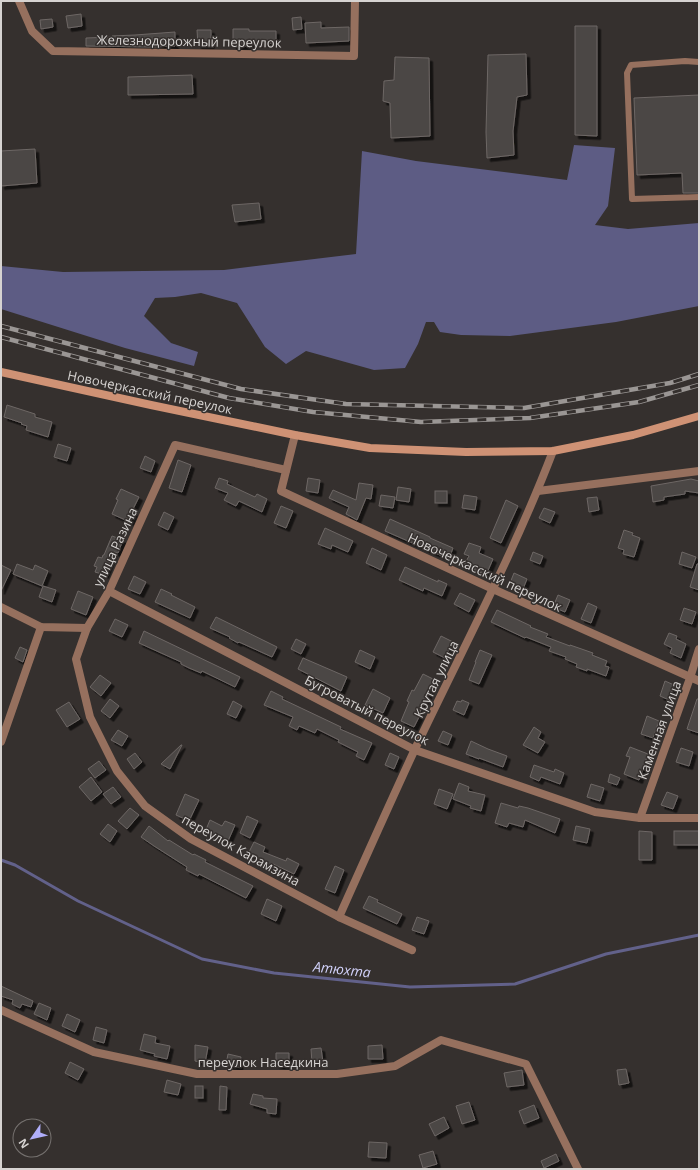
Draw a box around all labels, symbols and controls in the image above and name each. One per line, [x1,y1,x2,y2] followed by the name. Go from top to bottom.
[96,30,282,52] street label: Железнодорожный переулок
[66,366,234,418] street label: Новочеркасский переулок
[89,504,141,590] street label: улица Разина
[405,528,565,616] street label: Новочеркасский переулок
[410,637,462,721] street label: Крутая улица
[302,671,433,749] street label: Бугроватый переулок
[633,678,685,782] street label: Каменная улица
[179,810,303,890] street label: переулок Карамзина
[311,956,372,981] water label: Атюхта
[198,1053,328,1071] street label: переулок Наседкина
[12,1118,52,1158] north arrow
[15,1136,32,1152] text: N

